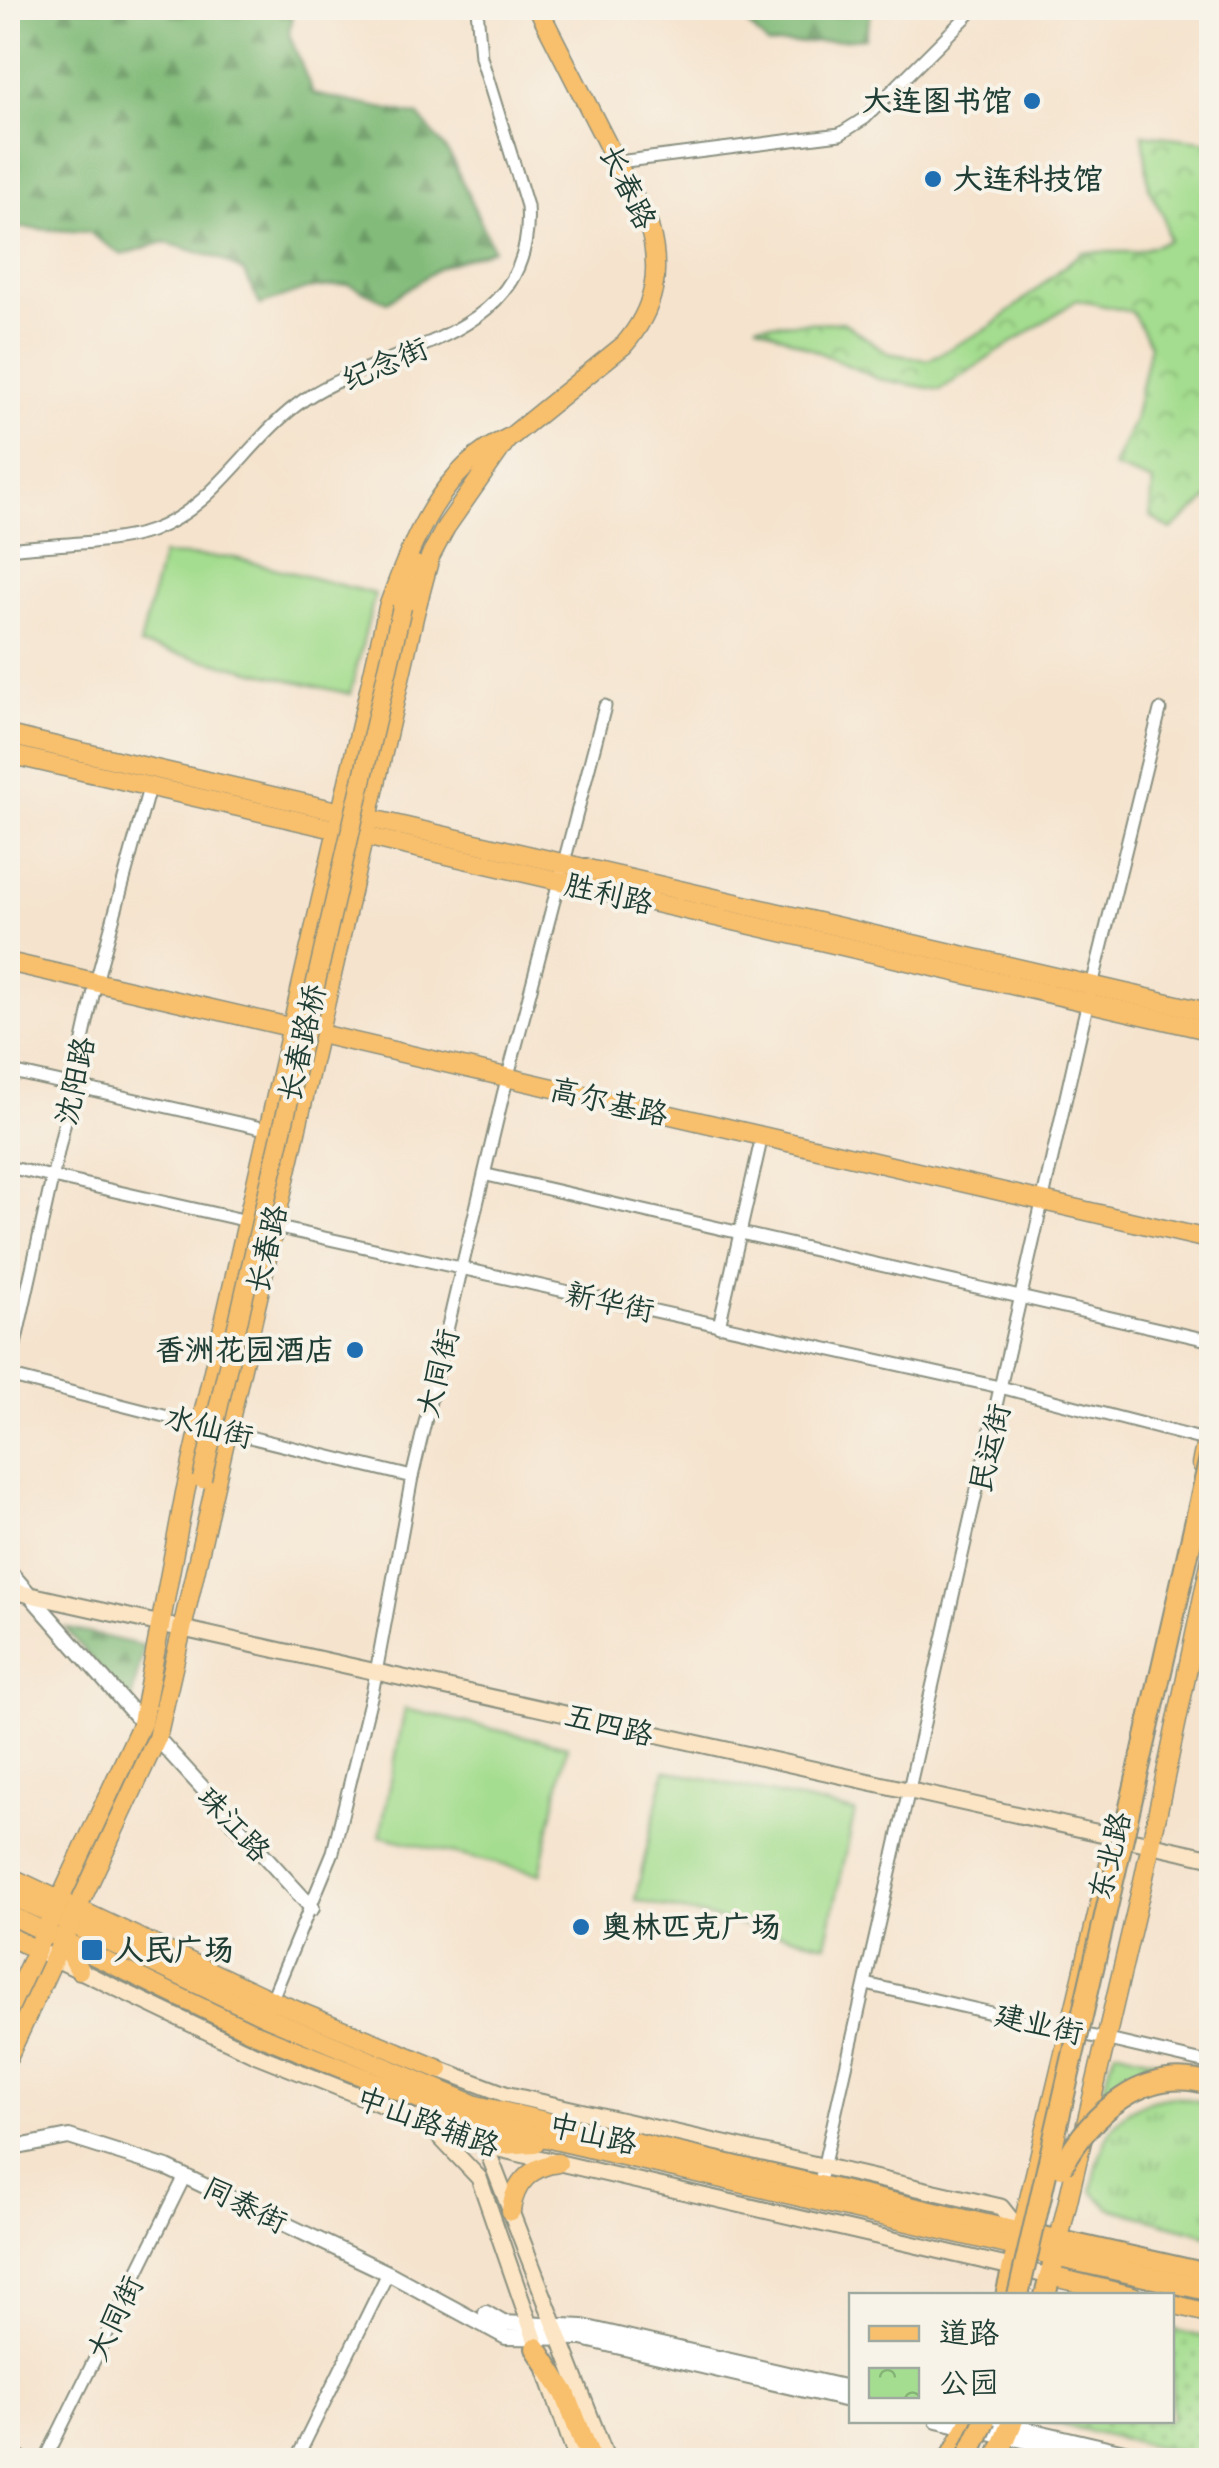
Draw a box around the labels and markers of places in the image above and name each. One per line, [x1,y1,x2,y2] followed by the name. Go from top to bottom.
[862,83,1012,120] place label: 大连图书馆
[1021,90,1043,112] marker: 大连图书馆
[953,161,1103,198] place label: 大连科技馆
[922,168,944,190] marker: 大连科技馆
[155,1332,335,1369] place label: 香洲花园酒店
[344,1339,366,1361] marker: 香洲花园酒店
[601,1909,781,1946] place label: 奥林匹克广场
[570,1916,592,1938] marker: 奥林匹克广场
[114,1932,234,1969] place label: 人民广场
[79,1937,105,1963] marker: 人民广场

